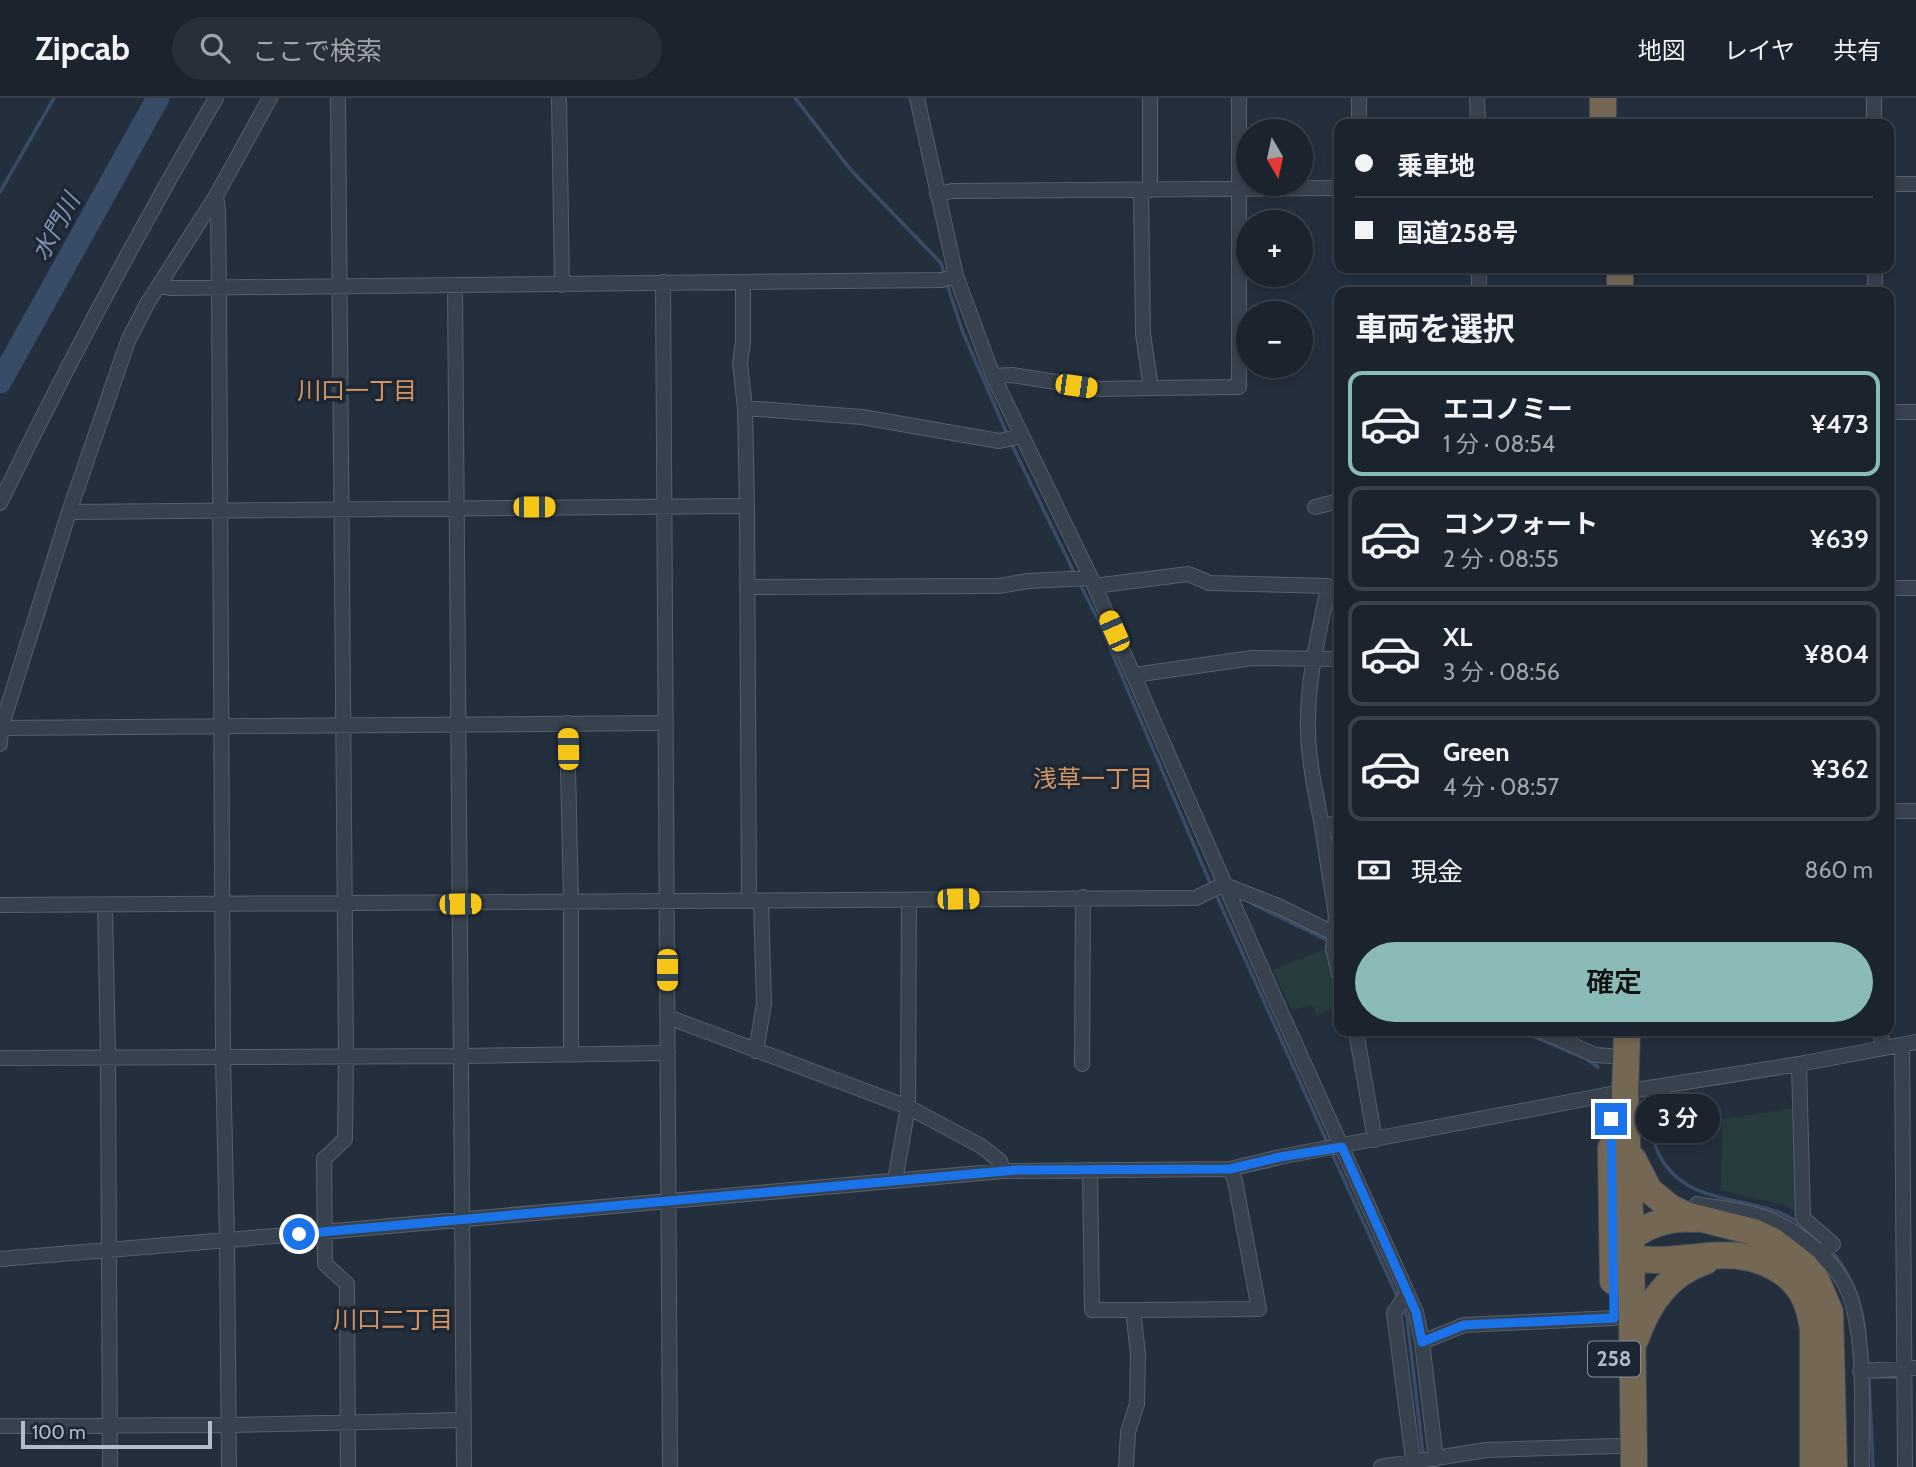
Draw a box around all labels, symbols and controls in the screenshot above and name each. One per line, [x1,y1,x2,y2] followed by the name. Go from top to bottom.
[172,17,662,80] search box
[35,28,130,68] text: Zipcab
[196,29,234,67] icon: search
[252,35,382,67] text: ここで検索
[1638,36,1686,65] text: 地図
[1724,36,1795,65] text: レイヤ
[1833,36,1881,65] text: 共有
[1236,119,1312,196] north arrow
[1236,119,1313,378] map controls
[1397,150,1475,182] text: 乗車地
[25,186,87,265] water label: 水門川
[1236,210,1313,287] button: +
[1397,217,1518,249] text: 国道258号
[1236,301,1313,378] button: −
[1355,309,1515,348] text: 車両を選択
[1054,373,1099,399] car
[297,376,417,405] district label: 川口一丁目
[1359,392,1422,455] icon: car
[1443,393,1573,425] text: エコノミー
[1811,408,1869,440] text: ¥473
[1443,430,1555,458] text: 1 分 · 08:54
[514,497,556,518] car
[1359,507,1422,570] icon: car
[1443,508,1598,540] text: コンフォート
[1810,523,1869,555] text: ¥639
[1443,545,1559,573] text: 2 分 · 08:55
[1096,608,1133,654] car
[1443,621,1472,653] text: XL
[1359,622,1422,685] icon: car
[1804,638,1869,670] text: ¥804
[1443,658,1560,686] text: 3 分 · 08:56
[558,728,579,770] car
[1443,736,1510,768] text: Green
[1359,737,1422,800] icon: car
[1811,753,1869,785] text: ¥362
[1033,764,1153,793] district label: 浅草一丁目
[1443,773,1559,801] text: 4 分 · 08:57
[1355,851,1393,889] icon: cash
[1411,856,1463,888] text: 現金
[1805,856,1873,884] text: 860 m
[937,888,980,910] car
[439,893,482,915] car
[1355,942,1873,1022] button: 確定
[657,949,678,991] car
[1636,1094,1720,1144] callout: 3 分
[1595,1103,1627,1135] route end
[1658,1104,1698,1132] text: 3 分
[283,1218,315,1250] route start
[333,1305,453,1334] district label: 川口二丁目
[1588,1342,1640,1376] road number: 258
[21,1418,212,1450] scale bar
[32,1421,86,1444] text: 100 m

